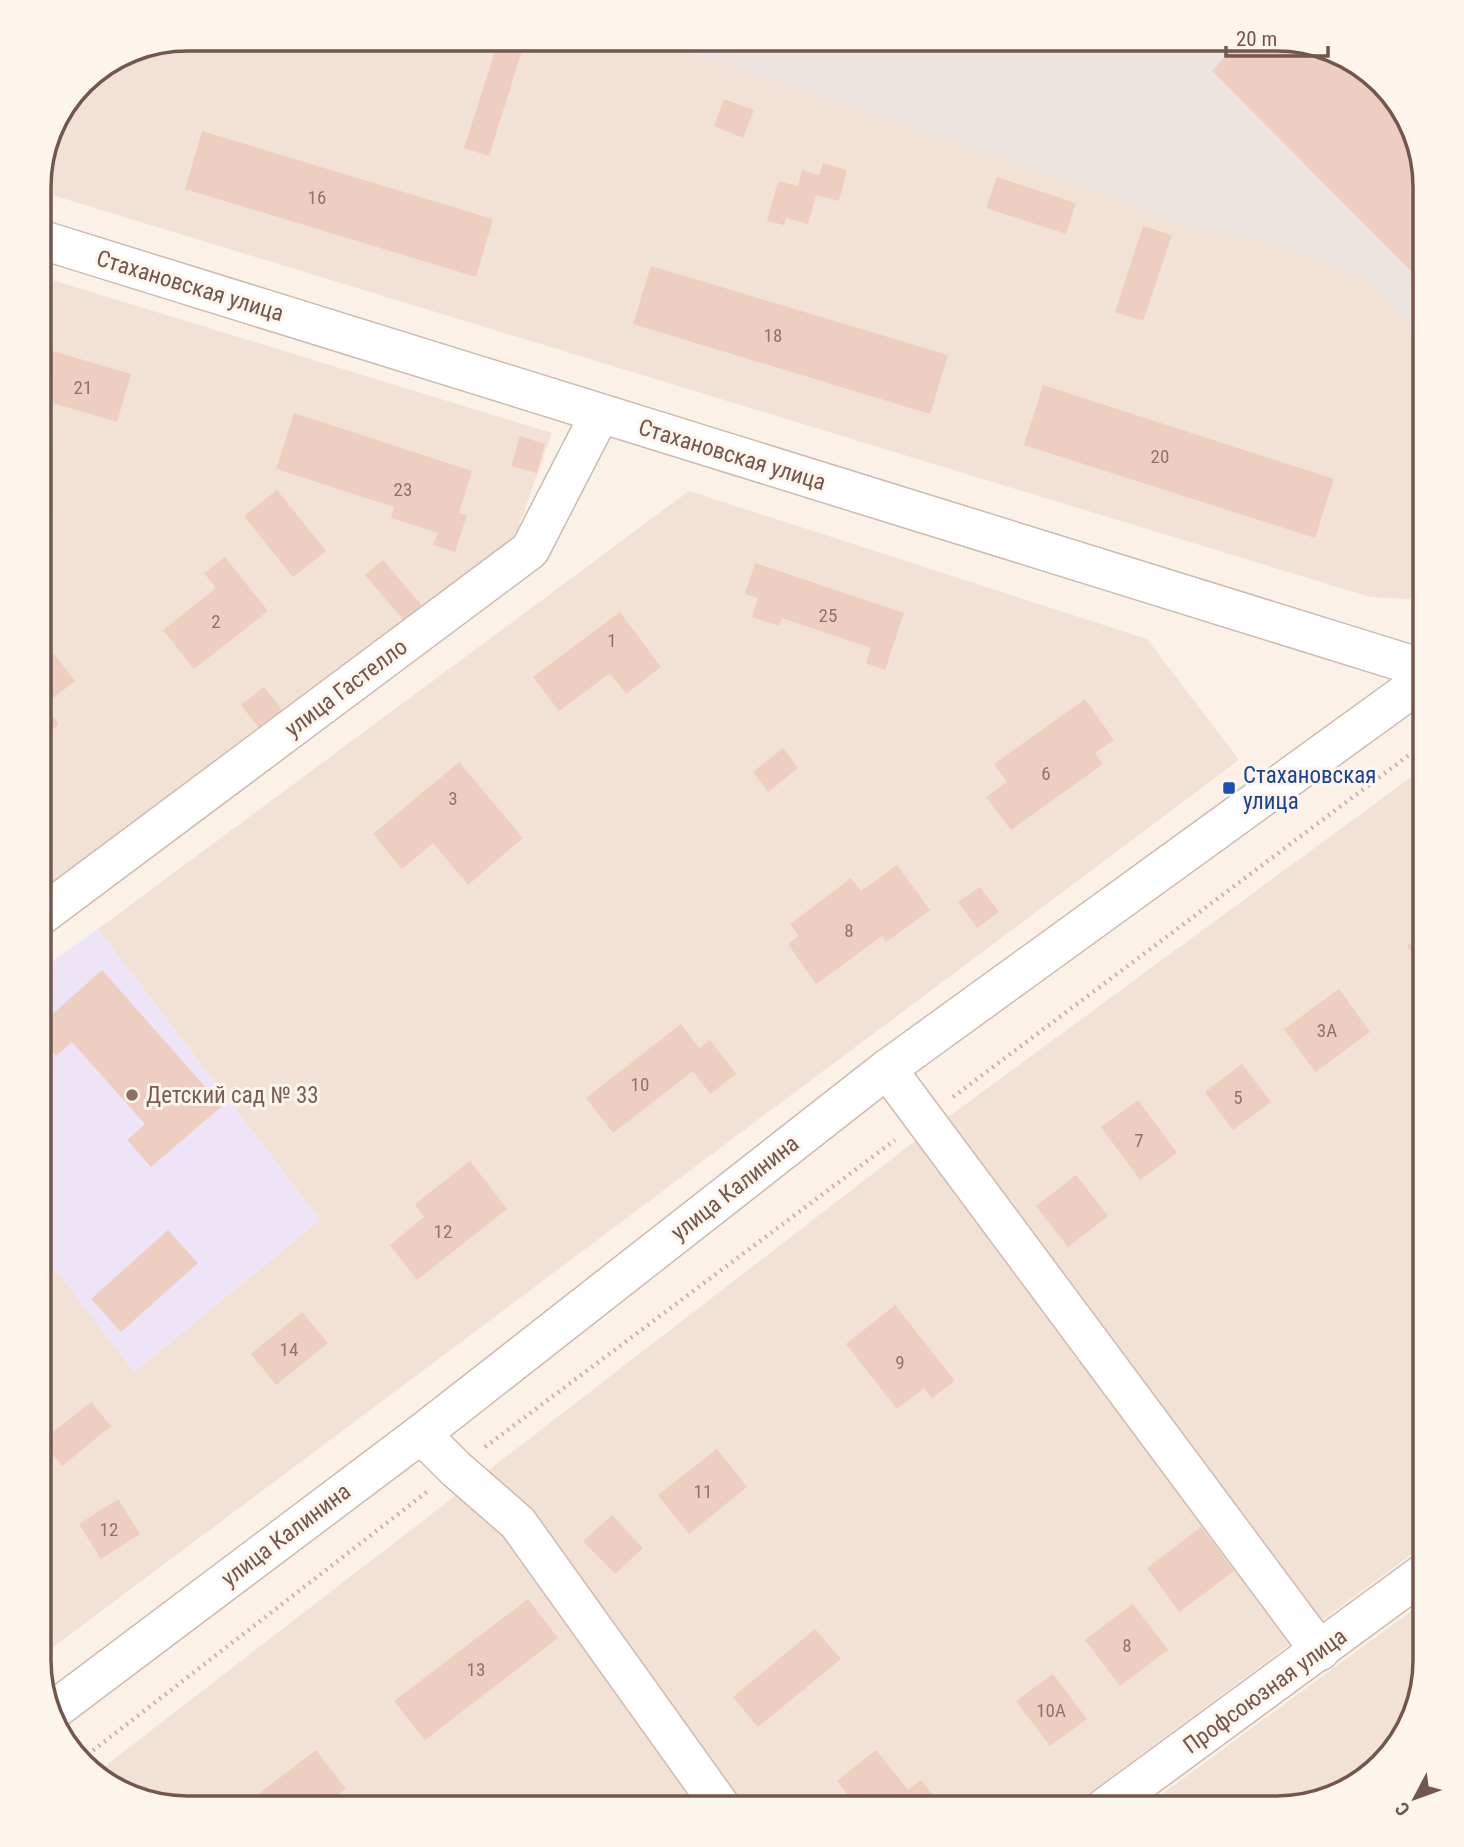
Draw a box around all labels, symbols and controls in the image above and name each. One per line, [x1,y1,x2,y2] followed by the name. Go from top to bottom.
[1226,14,1328,58] scale bar
[1236,27,1277,51] text: 20 m
[308,186,326,209] house number: 16
[93,245,287,327] street label: Стахановская улица
[764,324,782,347] house number: 18
[74,376,92,399] house number: 21
[635,414,829,496] street label: Стахановская улица
[1151,445,1169,468] house number: 20
[394,478,412,501] house number: 23
[819,604,837,627] house number: 25
[211,610,221,633] house number: 2
[607,629,617,652] house number: 1
[280,633,412,743] street label: улица Гастелло
[1041,762,1051,785] house number: 6
[1243,762,1376,815] place label: Стахановская улица
[1221,780,1237,796] marker: Стахановская улица
[448,787,458,810] house number: 3
[844,919,854,942] house number: 8
[1317,1019,1337,1042] house number: 3А
[631,1073,649,1096] house number: 10
[146,1082,319,1109] place label: Детский сад № 33
[1233,1086,1243,1109] house number: 5
[124,1087,140,1103] marker: Детский сад № 33
[1134,1129,1144,1152] house number: 7
[666,1130,804,1246] street label: улица Калинина
[434,1220,452,1243] house number: 12
[280,1338,298,1361] house number: 14
[895,1351,905,1374] house number: 9
[216,1478,356,1592] street label: улица Калинина
[694,1480,712,1503] house number: 11
[100,1518,118,1541] house number: 12
[1178,1623,1352,1759] street label: Профсоюзная улица
[1122,1634,1132,1657] house number: 8
[467,1658,485,1681] house number: 13
[1036,1699,1066,1722] house number: 10А
[1380,1763,1450,1833] north arrow
[1390,1797,1415,1820] text: С

